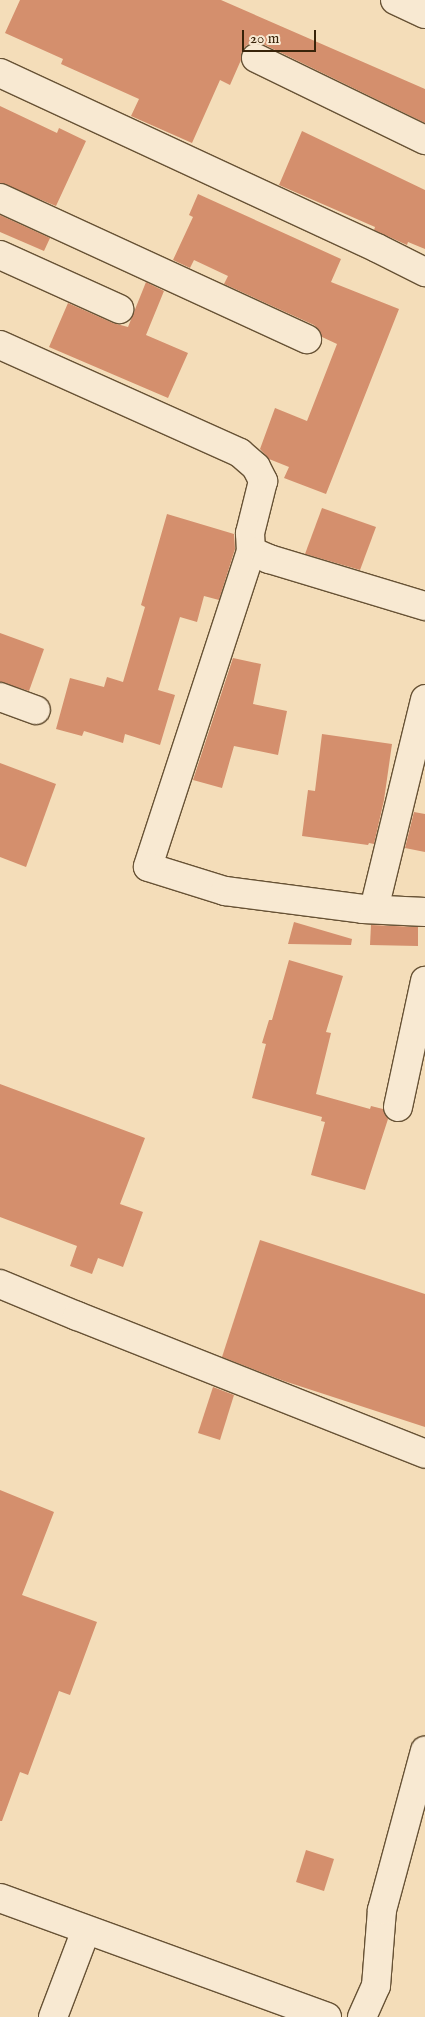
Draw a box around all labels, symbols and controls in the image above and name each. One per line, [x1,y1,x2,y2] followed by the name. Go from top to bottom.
[245,20,319,52] scale bar
[250,29,279,48] text: 20 m

